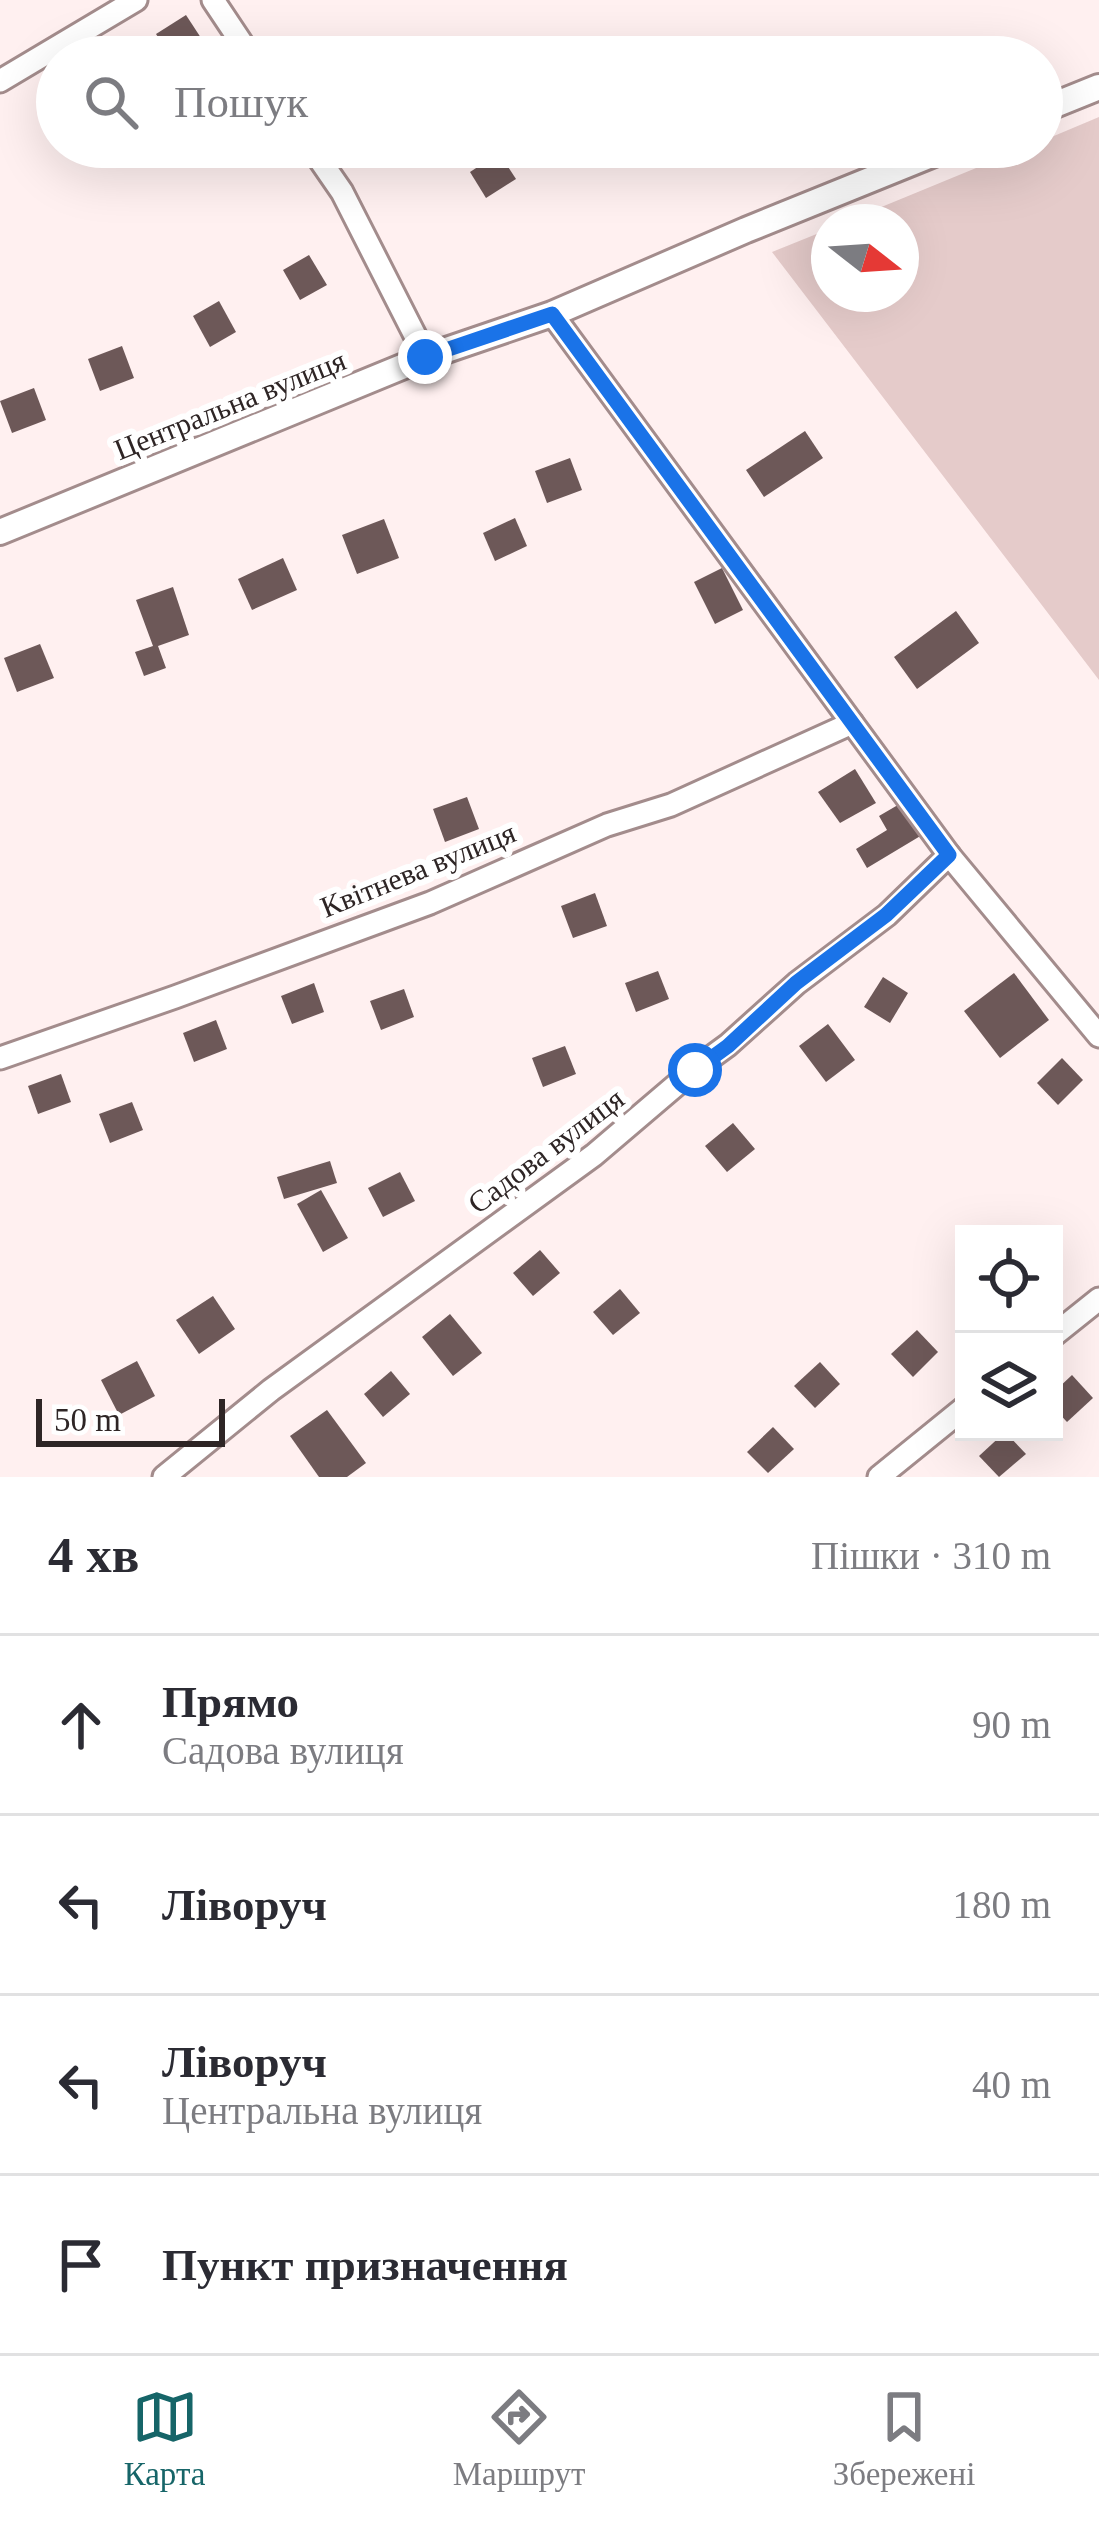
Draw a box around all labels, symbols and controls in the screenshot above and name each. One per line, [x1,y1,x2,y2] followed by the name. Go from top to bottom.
[36,36,1063,168] search box
[78,69,144,135] icon: search
[174,77,308,127] text: Пошук
[811,204,919,312] north arrow
[398,330,452,384] route end
[109,343,350,466] street label: Центральна вулиця
[316,815,520,924] street label: Квітнева вулиця
[668,1043,722,1097] route start
[462,1081,630,1220] street label: Садова вулиця
[955,1225,1063,1441] map controls
[955,1225,1063,1333] button: locate
[955,1333,1063,1441] button: layers
[36,1393,225,1446] scale bar
[54,1402,121,1438] text: 50 m
[48,1527,139,1583] text: 4 хв
[811,1534,1051,1577] text: Пішки · 310 m
[162,1677,299,1727] text: Прямо
[48,1692,114,1758] icon: ahead
[972,1703,1051,1746] text: 90 m
[162,1729,404,1772] text: Садова вулиця
[48,1872,114,1938] icon: left
[162,1880,327,1930] text: Ліворуч
[952,1883,1051,1926] text: 180 m
[162,2037,327,2087] text: Ліворуч
[48,2052,114,2118] icon: left
[972,2063,1051,2106] text: 40 m
[162,2089,482,2132] text: Центральна вулиця
[48,2232,114,2298] icon: arrive
[162,2240,568,2290] text: Пункт призначення
[124,2384,205,2493] tab: Карта
[453,2384,586,2493] tab: Маршрут
[833,2384,975,2493] tab: Збережені

